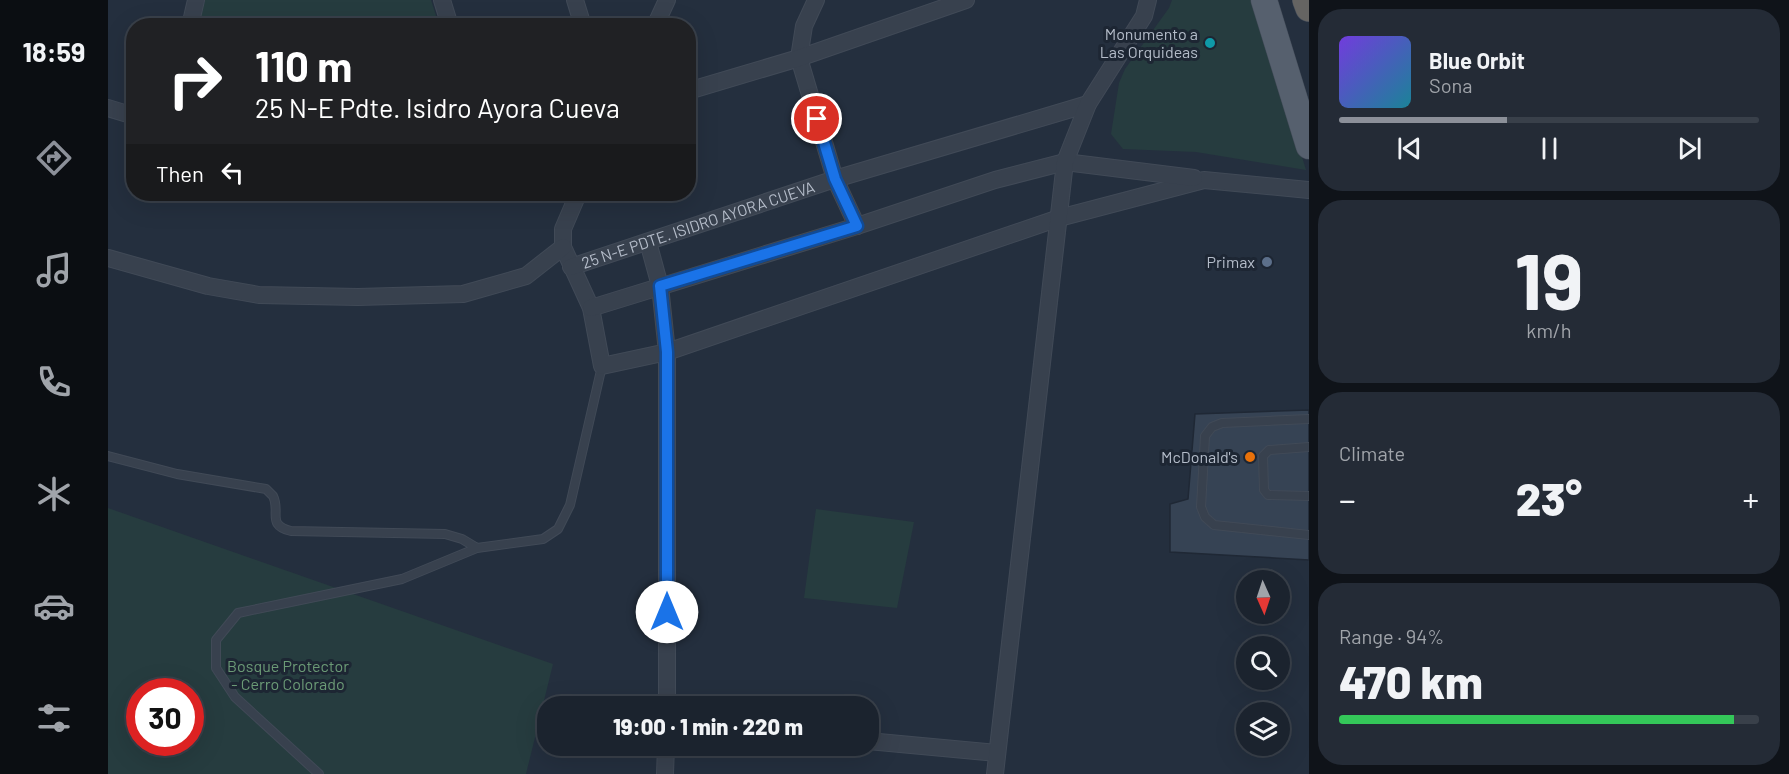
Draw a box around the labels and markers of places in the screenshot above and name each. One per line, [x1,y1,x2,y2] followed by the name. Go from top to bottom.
[1100,24,1198,61] place label: Monumento a Las Orquideas
[1203,36,1217,50] marker: Monumento a Las Orquideas
[791,93,842,144] pin
[1207,252,1255,271] place label: Primax
[1260,255,1274,269] marker: Primax
[1161,447,1238,466] place label: McDonald's
[1243,450,1257,464] marker: McDonald's

